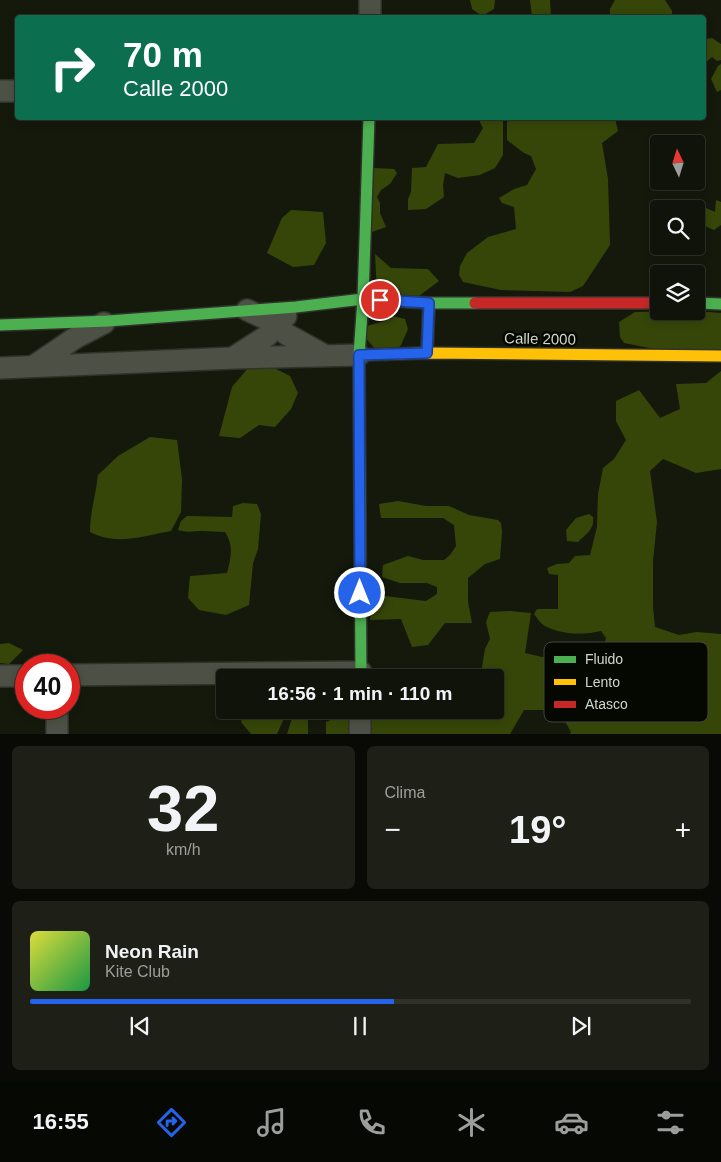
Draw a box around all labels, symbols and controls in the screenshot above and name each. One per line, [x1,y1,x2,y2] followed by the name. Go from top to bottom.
[40,35,105,100] icon: right
[123,35,203,74] text: 70 m
[123,76,228,101] text: Calle 2000
[650,135,705,190] north arrow
[650,135,705,320] map controls
[650,200,705,255] button: search
[650,265,705,320] button: layers
[359,279,401,321] pin
[366,286,394,314] icon: arrive
[504,329,576,348] street label: Calle 2000
[333,566,385,618] position arrow
[544,642,708,722] legend
[585,651,623,667] text: Fluido
[15,654,80,719] speed limit sign: 40
[585,674,620,690] text: Lento
[268,683,452,704] text: 16:56 · 1 min · 110 m
[585,696,628,712] text: Atasco
[147,772,219,845] text: 32
[385,784,425,801] text: Clima
[509,809,566,851] text: 19°
[385,814,401,845] text: −
[675,814,691,845] text: +
[166,841,201,858] text: km/h
[105,941,199,962] text: Neon Rain
[105,963,170,980] text: Kite Club
[126,1012,154,1040] icon: previous
[346,1012,374,1040] icon: pause
[567,1012,595,1040] icon: next
[154,1105,189,1140] icon: directions
[254,1105,289,1140] icon: music
[354,1105,389,1140] icon: phone
[454,1105,489,1140] icon: climate
[554,1105,589,1140] icon: car
[653,1105,688,1140] icon: filters
[32,1109,89,1134] text: 16:55

